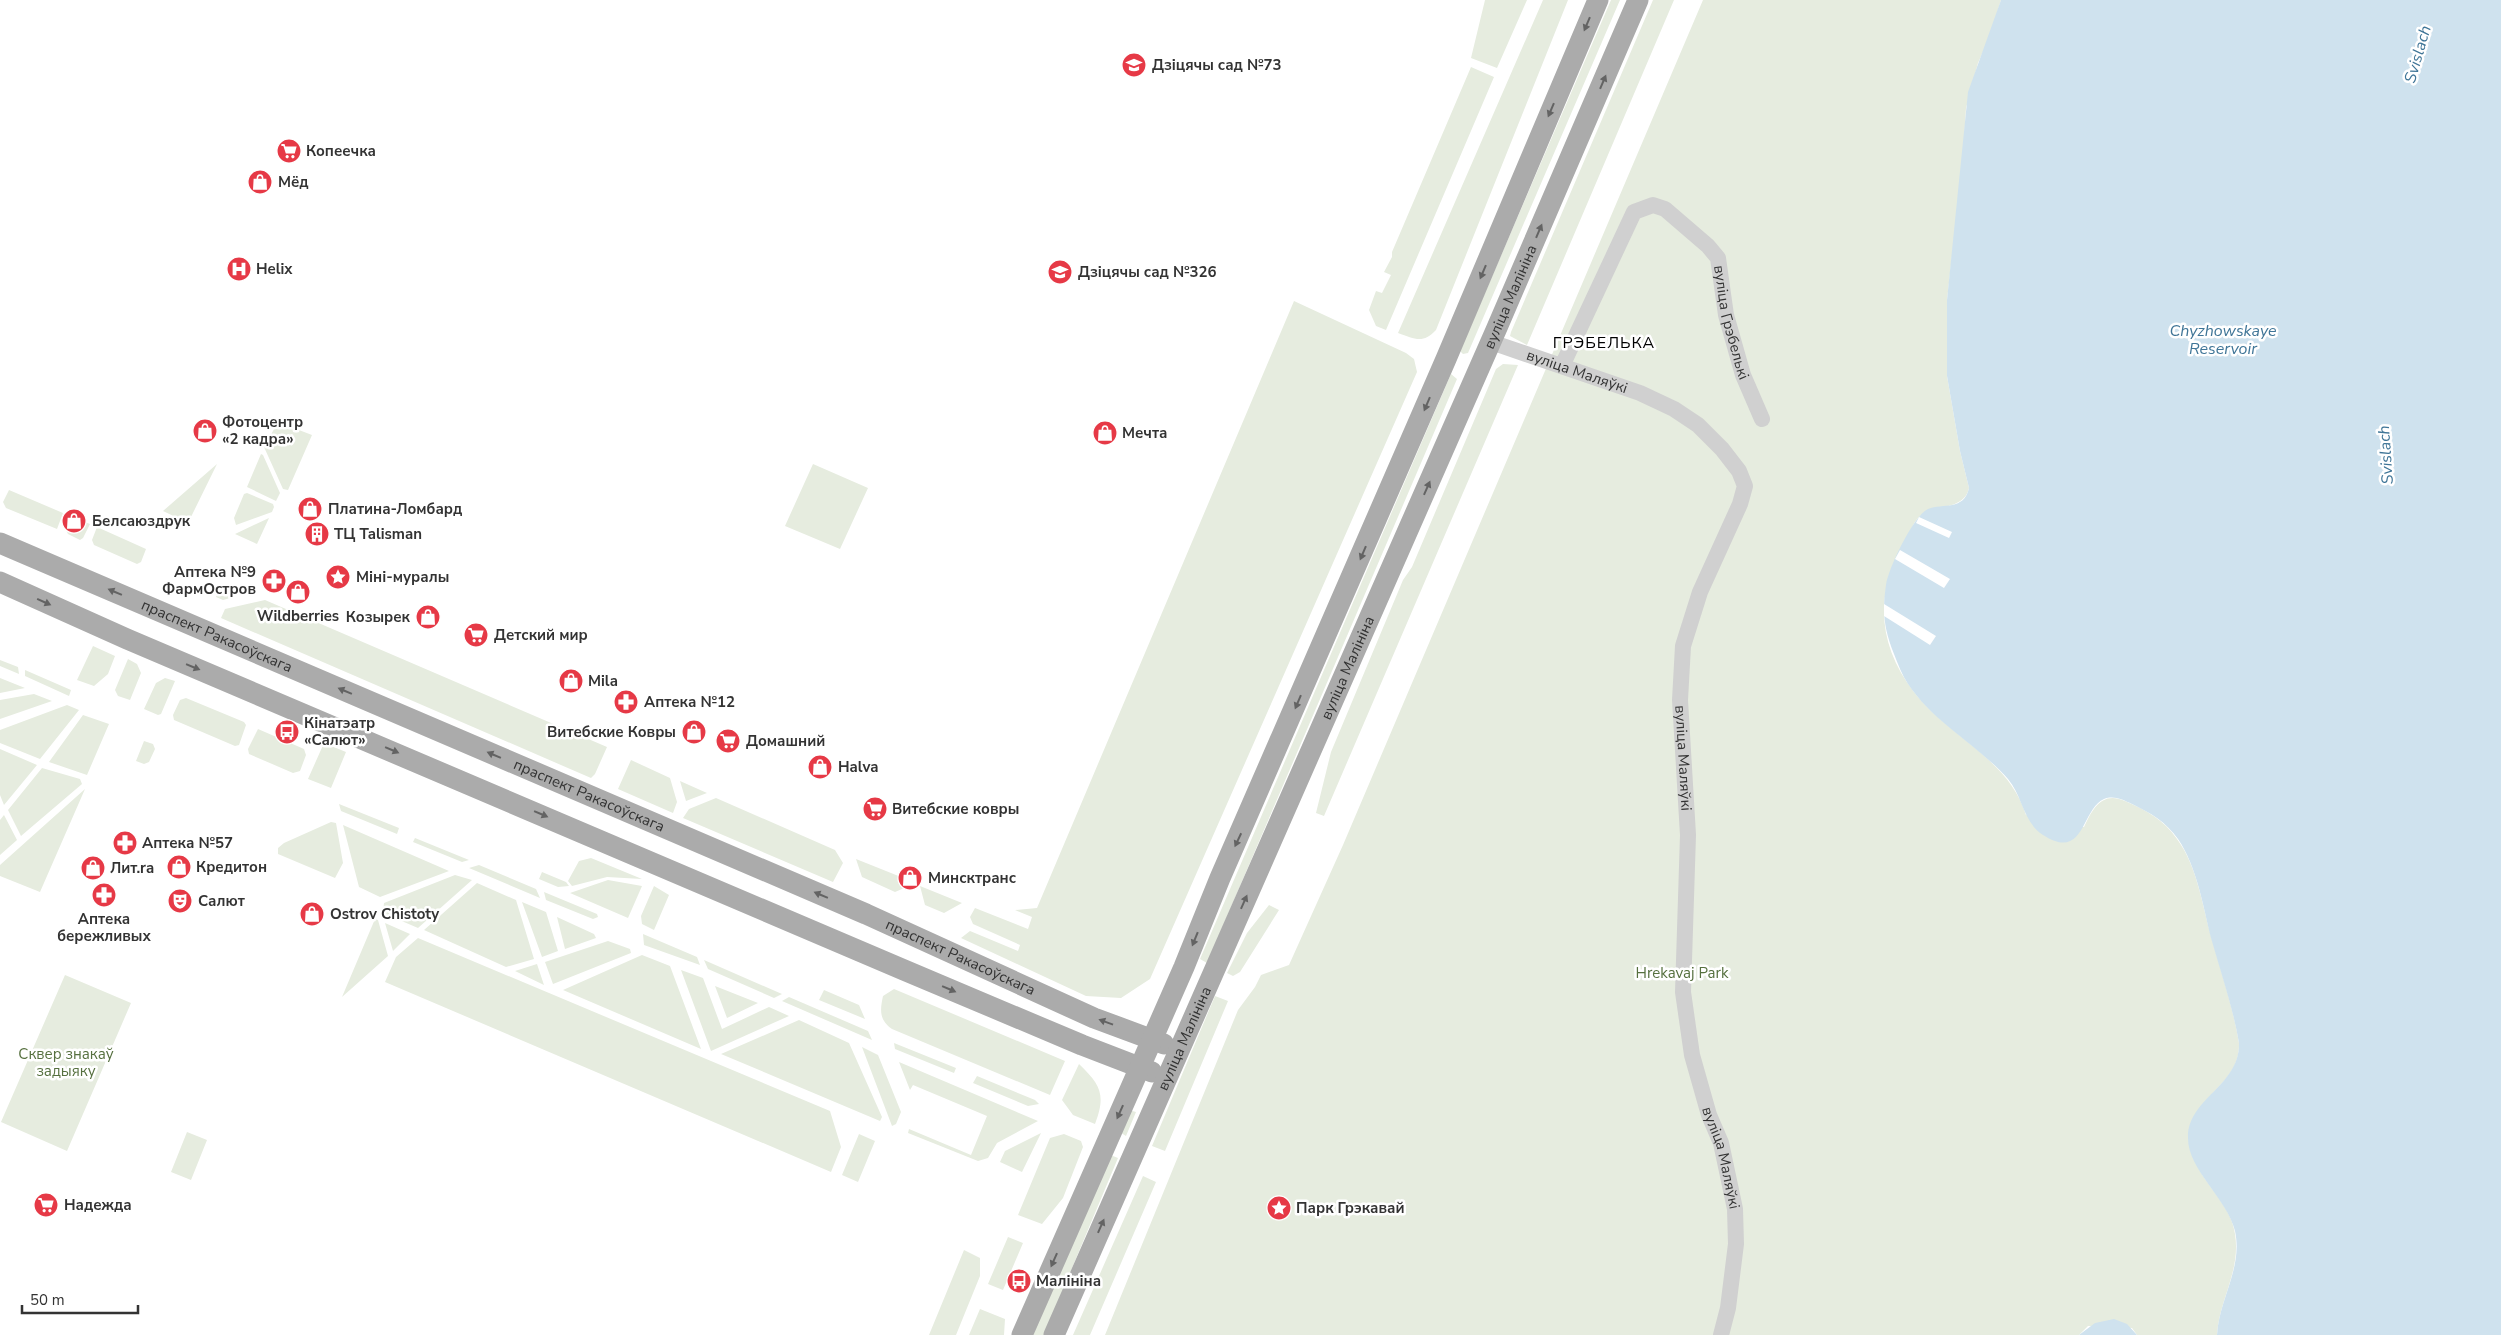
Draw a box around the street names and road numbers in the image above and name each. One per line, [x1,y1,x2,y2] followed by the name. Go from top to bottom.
[1479,242,1541,352] street label: вуліца Малініна
[1709,264,1754,383] street label: вуліца Грэбелькі
[1524,345,1630,398] street label: вуліца Маляўкі
[138,595,296,677] street label: праспект Ракасоўскага
[1316,613,1379,723] street label: вуліца Малініна
[1670,705,1697,811] street label: вуліца Маляўкі
[511,754,668,837] street label: праспект Ракасоўскага
[882,914,1039,1000] street label: праспект Ракасоўскага
[1153,983,1216,1093] street label: вуліца Малініна
[1697,1104,1745,1211] street label: вуліца Маляўкі

